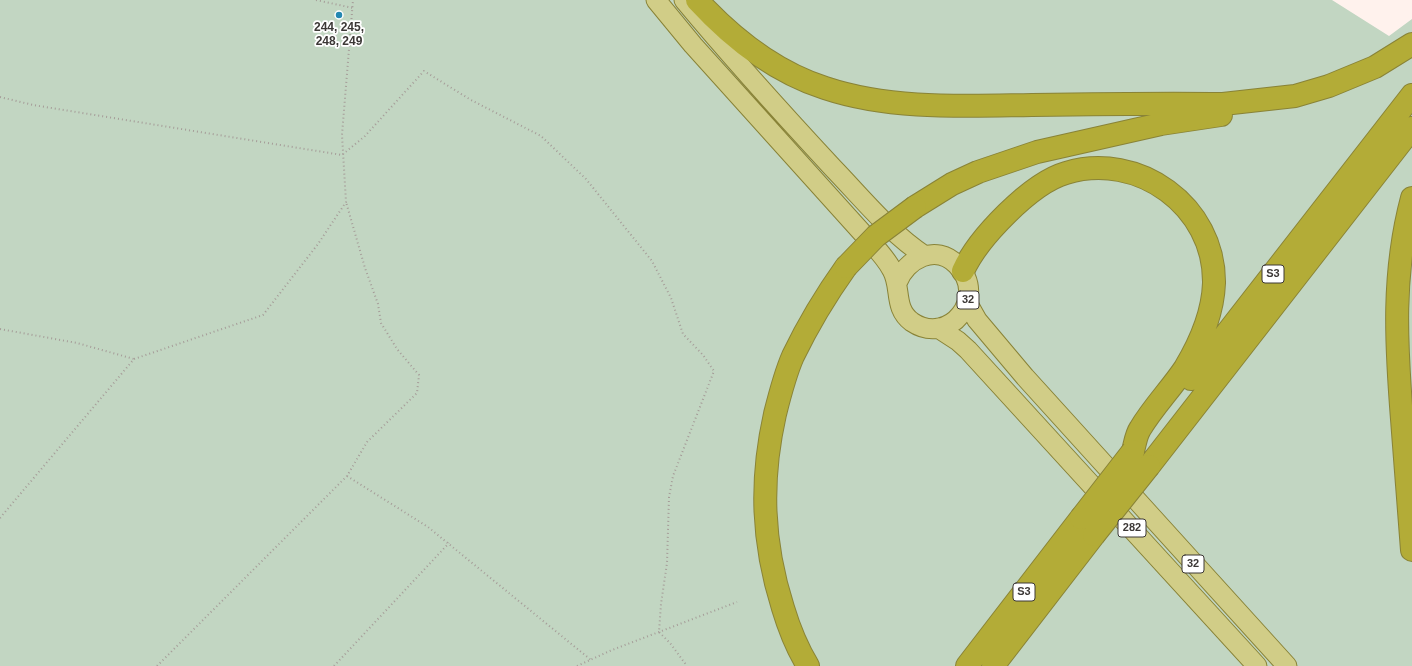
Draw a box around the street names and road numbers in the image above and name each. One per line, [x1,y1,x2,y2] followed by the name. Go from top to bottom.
[1262,265,1284,283] road number: S3
[957,291,979,309] road number: 32
[1118,519,1146,537] road number: 282
[1182,555,1204,573] road number: 32
[1013,583,1035,601] road number: S3

